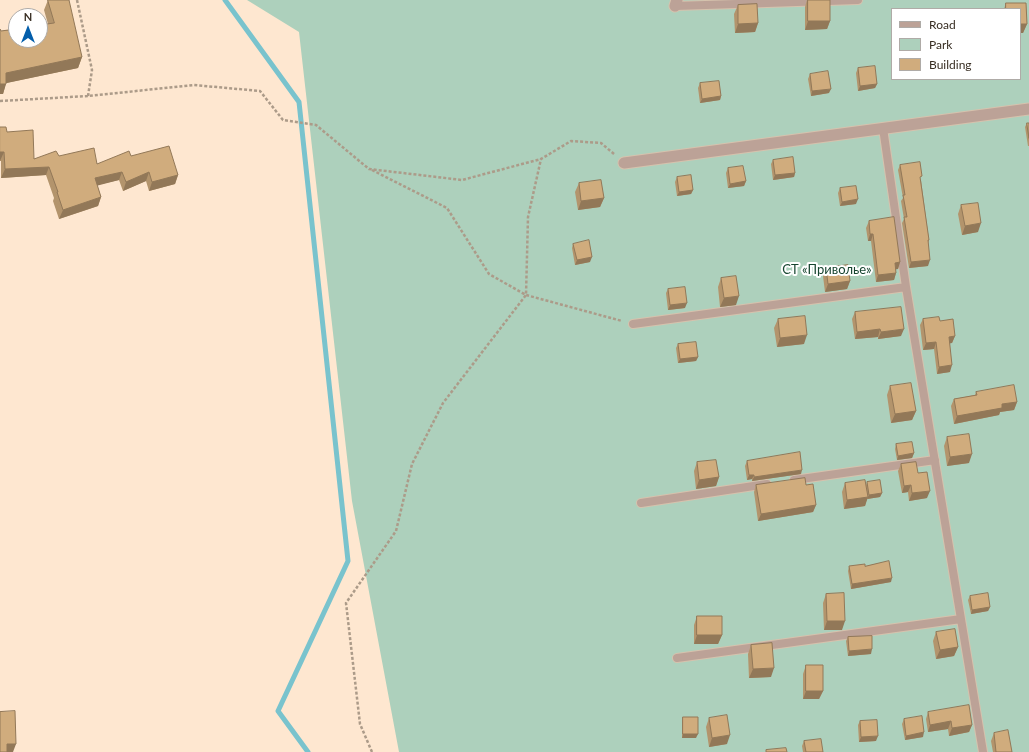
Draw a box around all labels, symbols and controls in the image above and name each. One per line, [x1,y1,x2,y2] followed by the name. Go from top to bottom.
[8,8,48,48] north arrow
[891,8,1021,80] legend
[24,10,32,23] text: N
[929,17,956,32] text: Road
[929,37,952,52] text: Park
[929,57,972,72] text: Building
[782,262,872,278] park label: СТ «Приволье»

